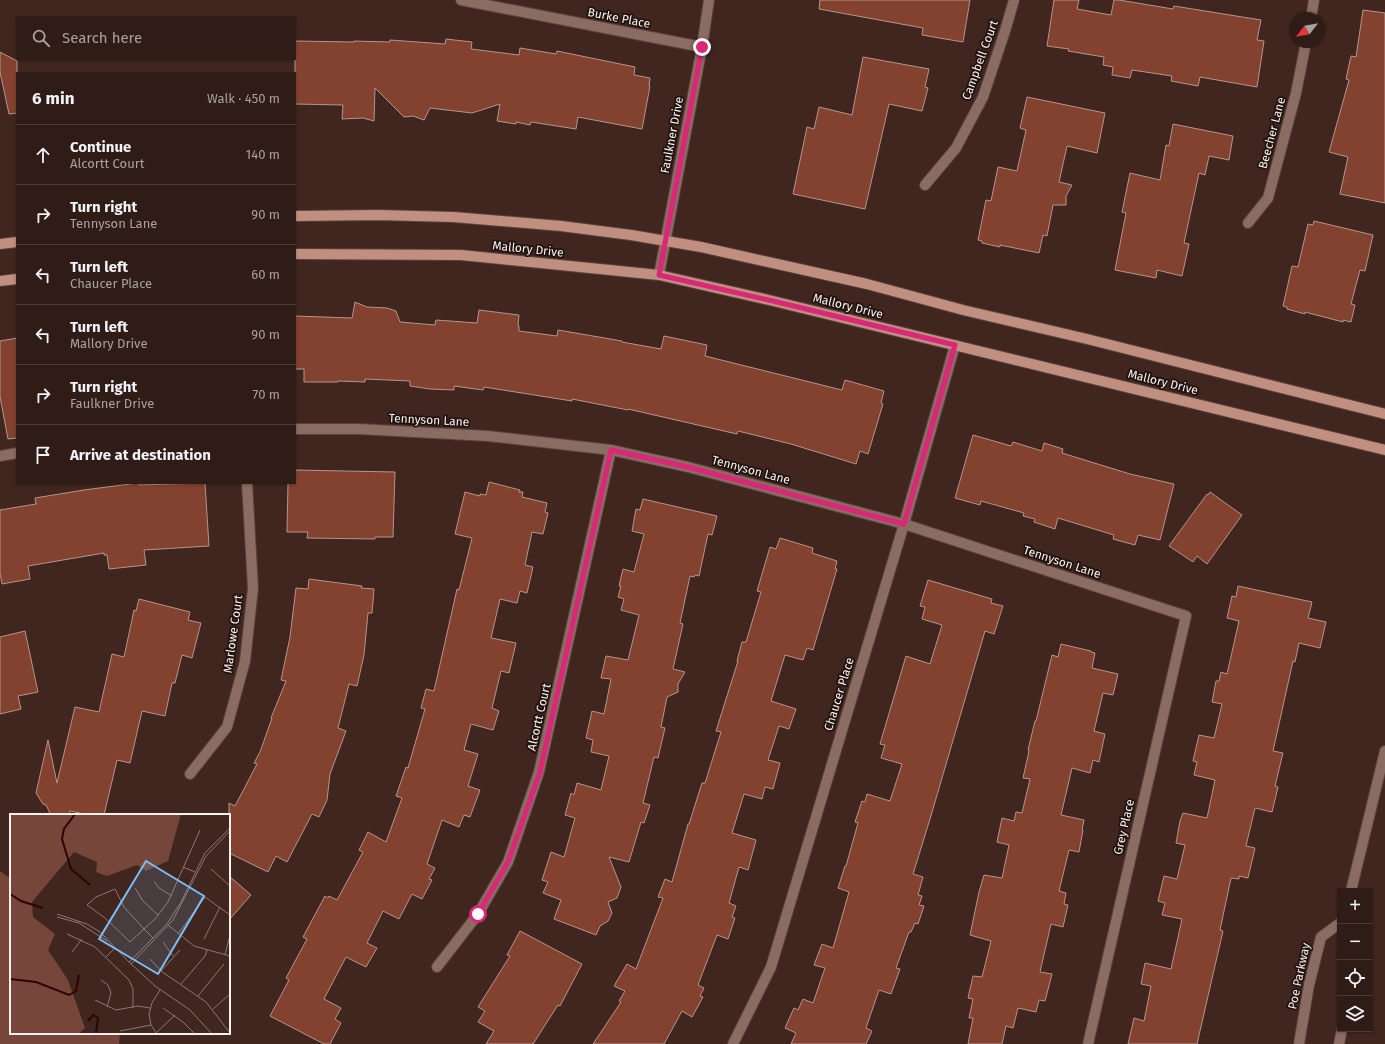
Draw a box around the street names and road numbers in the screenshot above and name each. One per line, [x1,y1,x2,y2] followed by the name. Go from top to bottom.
[586,5,652,31] street label: Burke Place
[959,18,1001,102] street label: Campbell Court
[658,95,686,175] street label: Faulkner Drive
[1256,96,1288,170] street label: Beecher Lane
[492,238,564,260] street label: Mallory Drive
[812,291,884,321] street label: Mallory Drive
[1127,367,1199,397] street label: Mallory Drive
[388,411,470,429] street label: Tennyson Lane
[710,453,792,487] street label: Tennyson Lane
[1021,543,1103,581] street label: Tennyson Lane
[221,593,246,674] street label: Marlowe Court
[821,656,857,732] street label: Chaucer Place
[524,681,554,752] street label: Alcortt Court
[1111,798,1137,856] street label: Grey Place
[1285,941,1313,1011] street label: Poe Parkway

